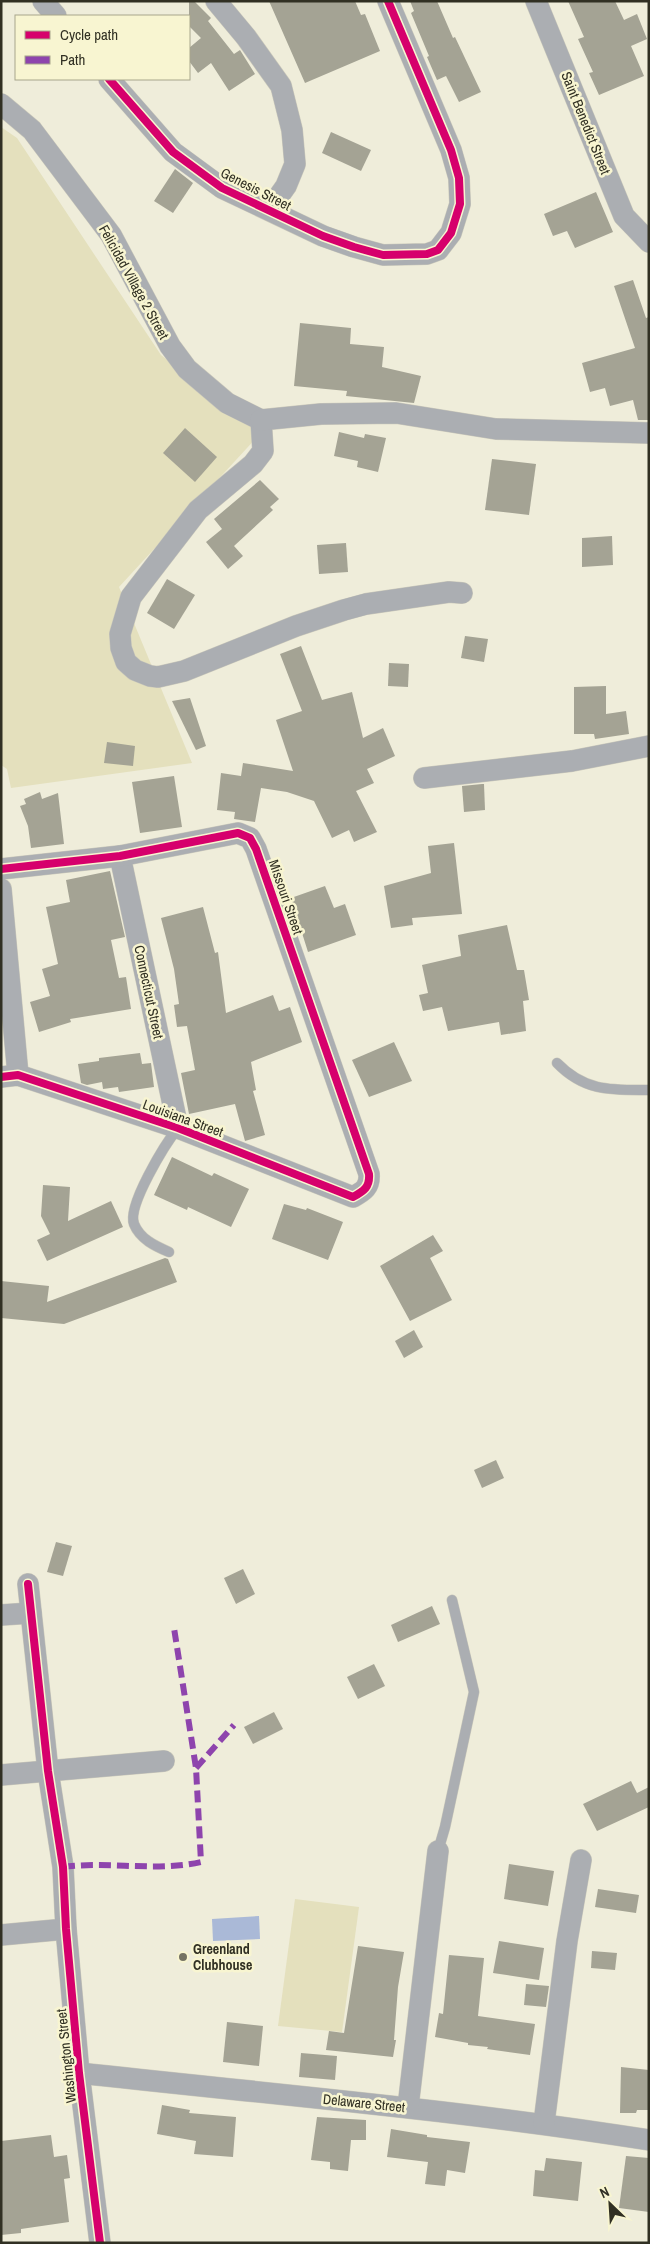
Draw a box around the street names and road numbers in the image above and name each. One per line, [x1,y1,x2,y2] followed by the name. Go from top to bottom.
[557,69,615,177] street label: Saint Benedict Street
[218,164,294,214] street label: Genesis Street
[95,222,173,342] street label: Felicidad Village 2 Street
[265,857,307,937] street label: Missouri Street
[130,944,168,1040] street label: Connecticut Street
[140,1095,226,1141] street label: Louisiana Street
[52,2008,80,2104] street label: Washington Street
[322,2090,406,2116] street label: Delaware Street

